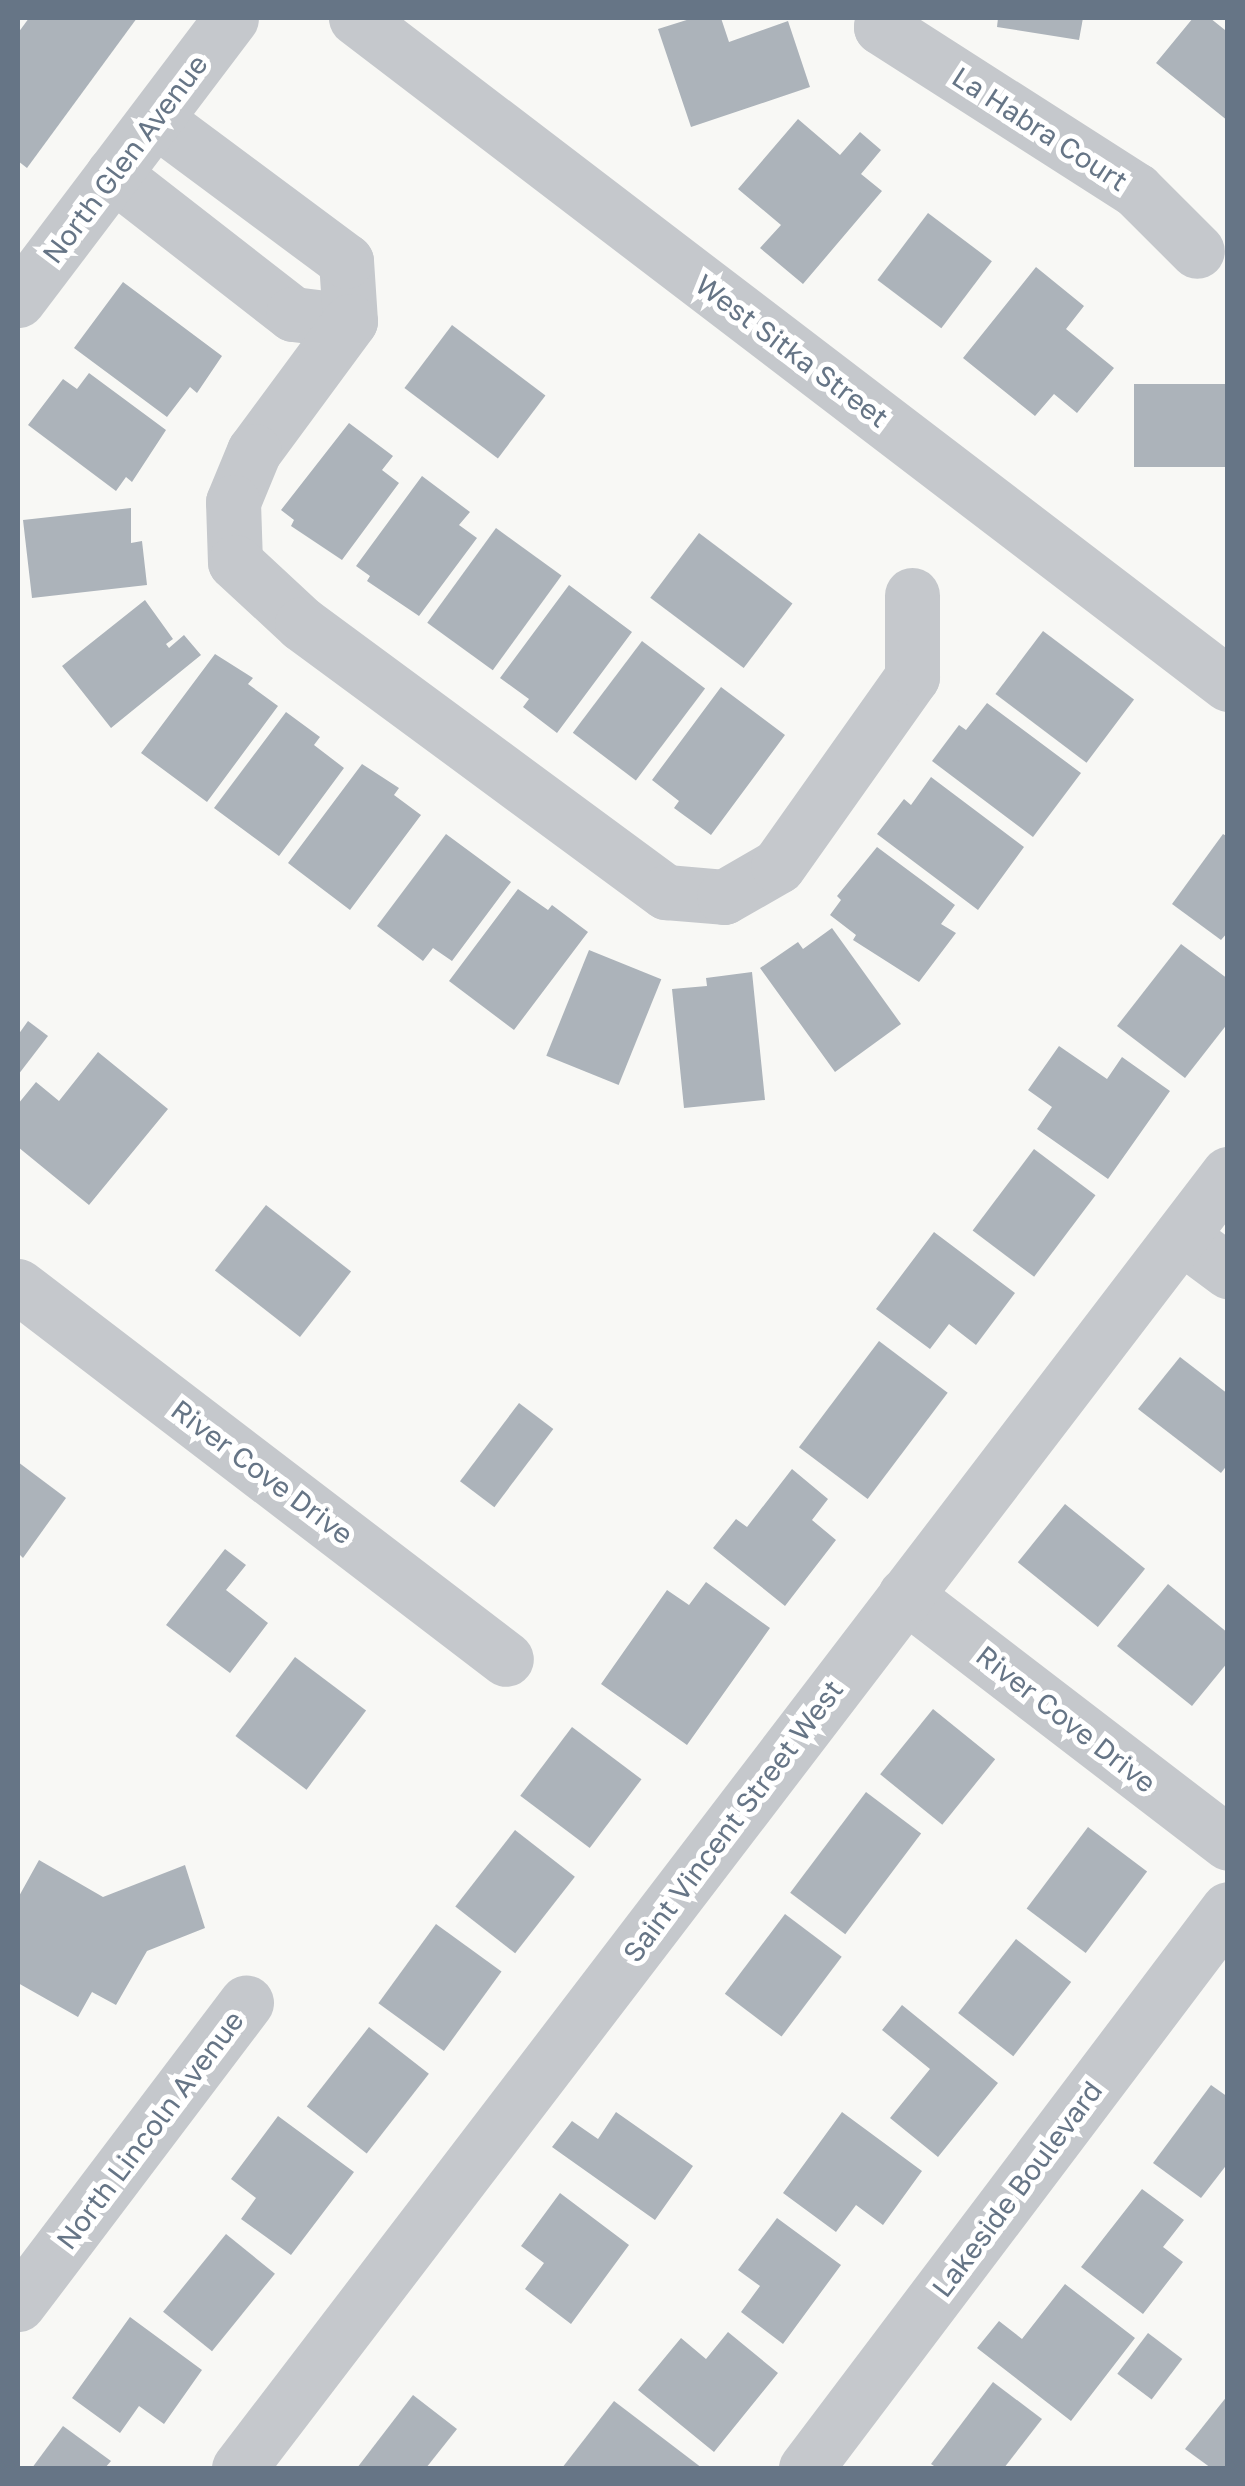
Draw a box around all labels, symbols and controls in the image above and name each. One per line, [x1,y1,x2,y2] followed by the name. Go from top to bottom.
[36,48,214,270] street label: North Glen Avenue
[946,60,1134,198] street label: La Habra Court
[689,268,895,434] street label: West Sitka Street
[164,1393,360,1551] street label: River Cove Drive
[969,1638,1163,1800] street label: River Cove Drive
[616,1673,850,1969] street label: Saint Vincent Street West
[49,2004,251,2256] street label: North Lincoln Avenue
[925,2074,1109,2304] street label: Lakeside Boulevard

